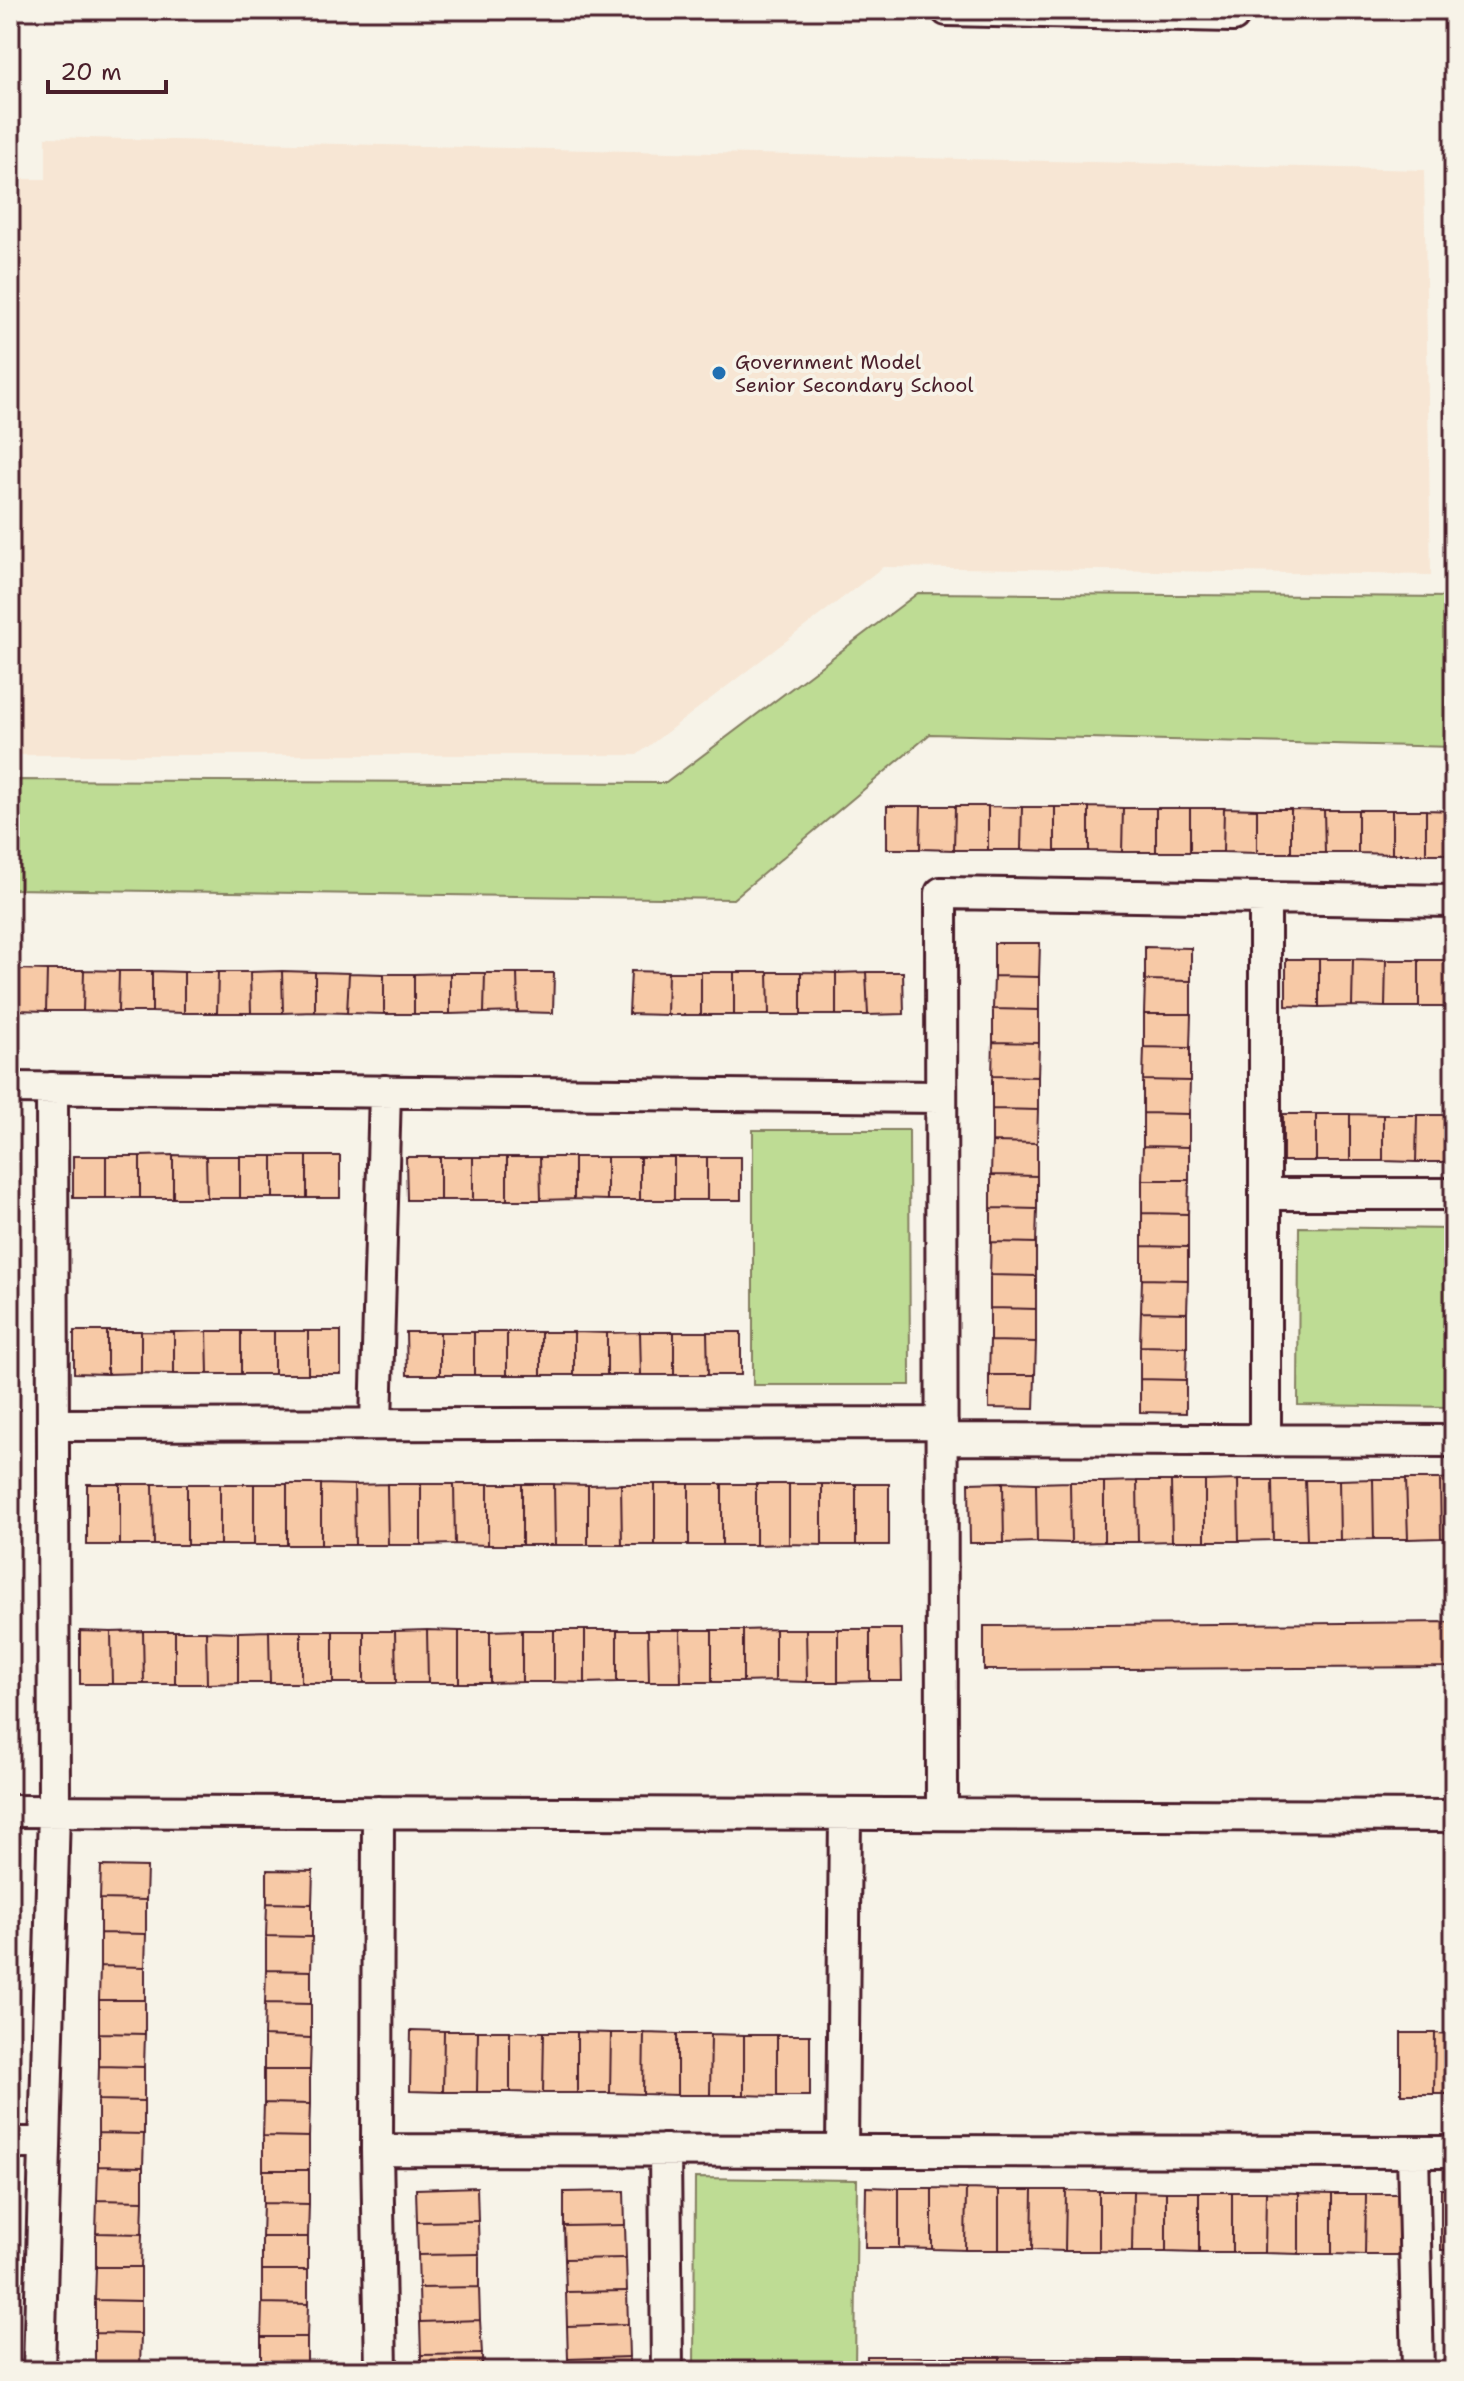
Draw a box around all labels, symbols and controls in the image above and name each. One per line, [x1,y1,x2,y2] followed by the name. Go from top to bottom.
[48,44,166,94] scale bar
[60,56,122,88] text: 20 m
[735,349,973,398] place label: Government Model Senior Secondary School
[710,364,728,382] marker: Government Model Senior Secondary School

